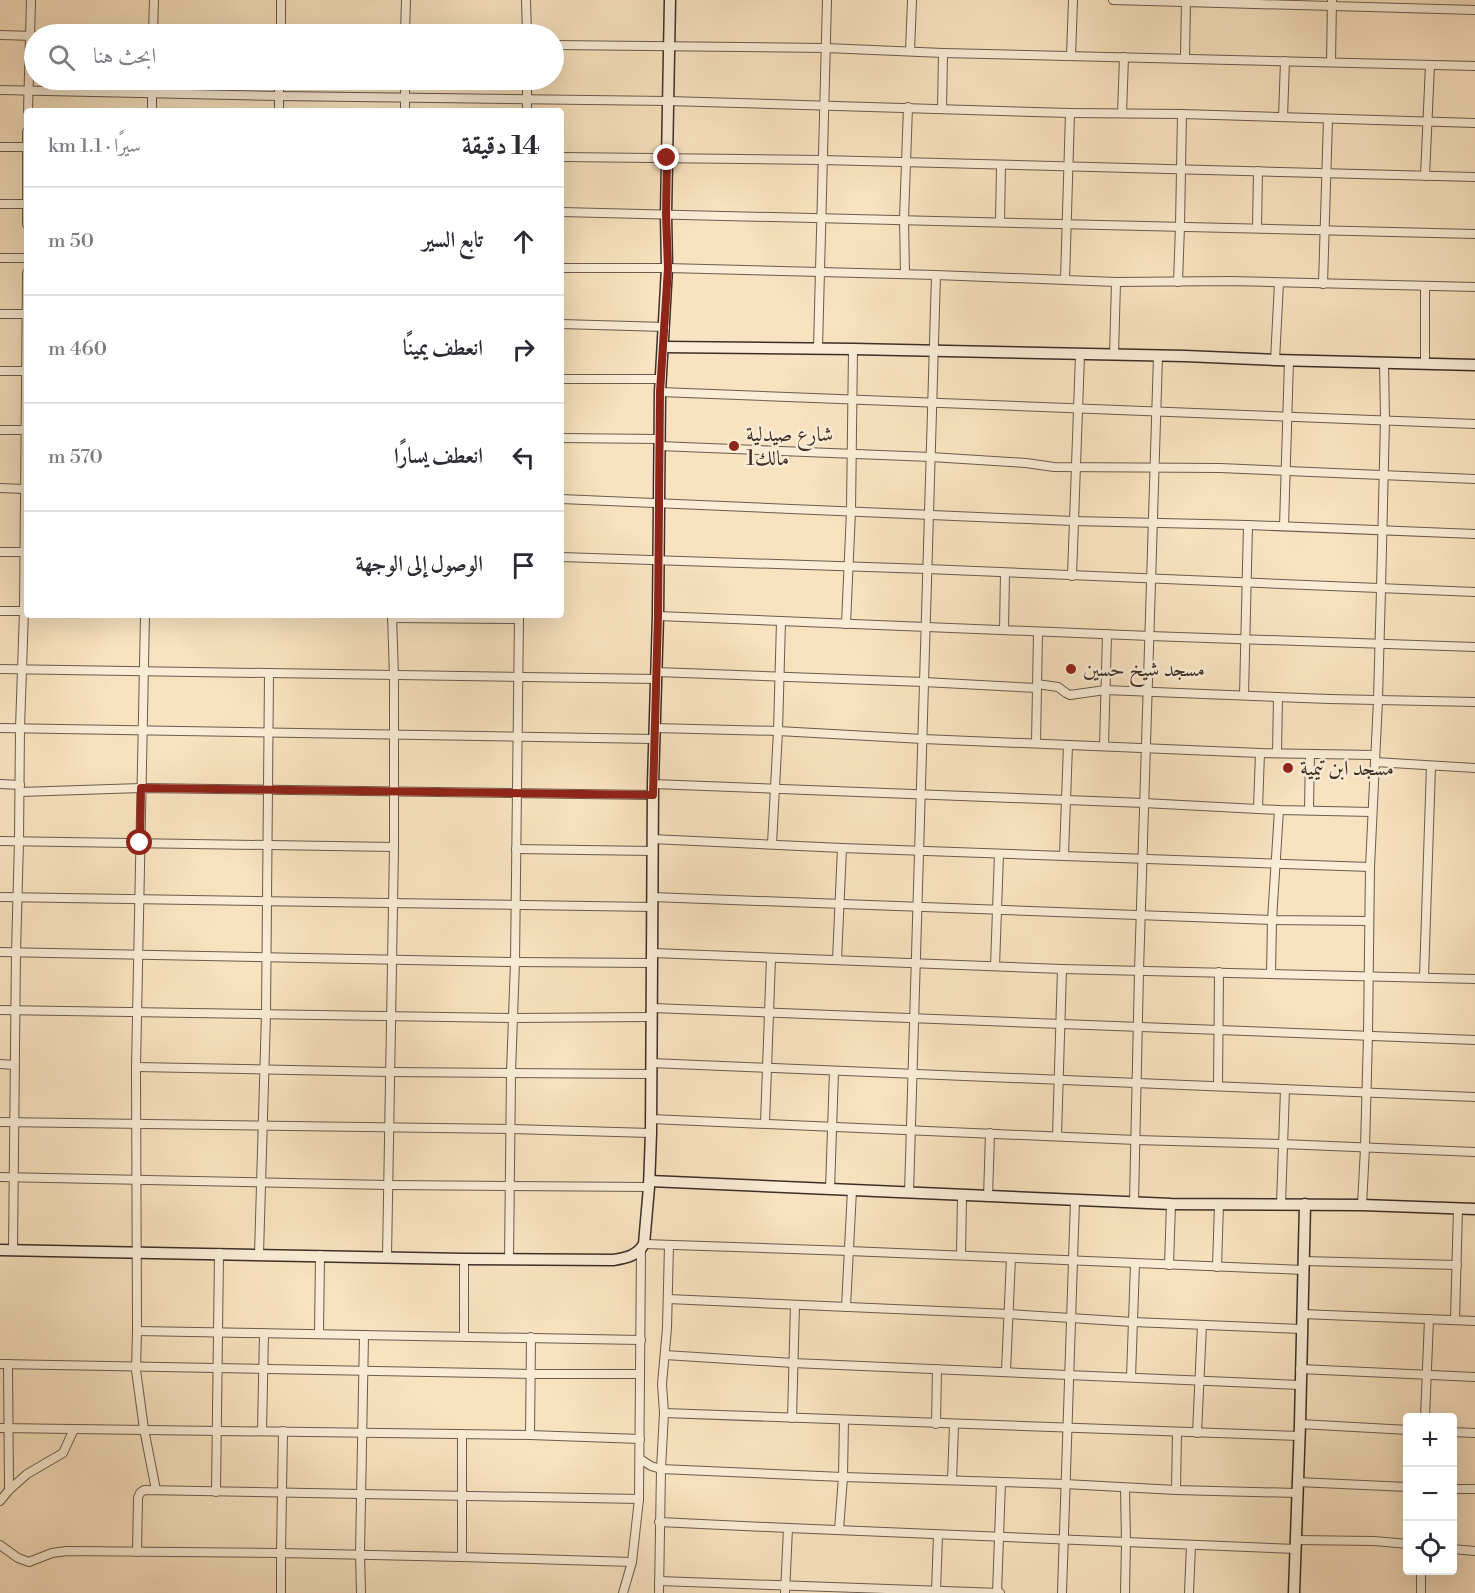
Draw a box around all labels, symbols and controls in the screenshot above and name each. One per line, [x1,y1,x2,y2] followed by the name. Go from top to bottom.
[24,24,564,90] search box
[45,41,78,74] icon: search
[93,43,156,70] text: ابحث هنا
[462,130,540,162] text: 14 دقيقة
[48,134,141,159] text: سيرًا · 1.1 km
[653,144,679,170] route end
[507,225,540,258] icon: ahead
[422,227,483,254] text: تابع السير
[48,229,94,254] text: 50 m
[507,333,540,366] icon: right
[403,335,483,362] text: انعطف يمينًا
[48,337,107,362] text: 460 m
[746,422,833,472] place label: شارع صيدلية مالك1
[727,439,741,453] marker: شارع صيدلية مالك1
[507,441,540,474] icon: left
[394,443,483,470] text: انعطف يسارًا
[48,445,103,470] text: 570 m
[507,549,540,582] icon: arrive
[355,551,483,578] text: الوصول إلى الوجهة
[1083,657,1205,688] place label: مسجد شيخ حسين
[1064,662,1078,676] marker: مسجد شيخ حسين
[1300,756,1394,782] place label: مسجد ابن تيمية
[1281,761,1295,775] marker: مسجد ابن تيمية
[126,829,152,855] route start
[1403,1413,1457,1575] map controls
[1403,1413,1457,1467] button: +
[1403,1467,1457,1521] button: −
[1403,1521,1457,1575] button: locate

